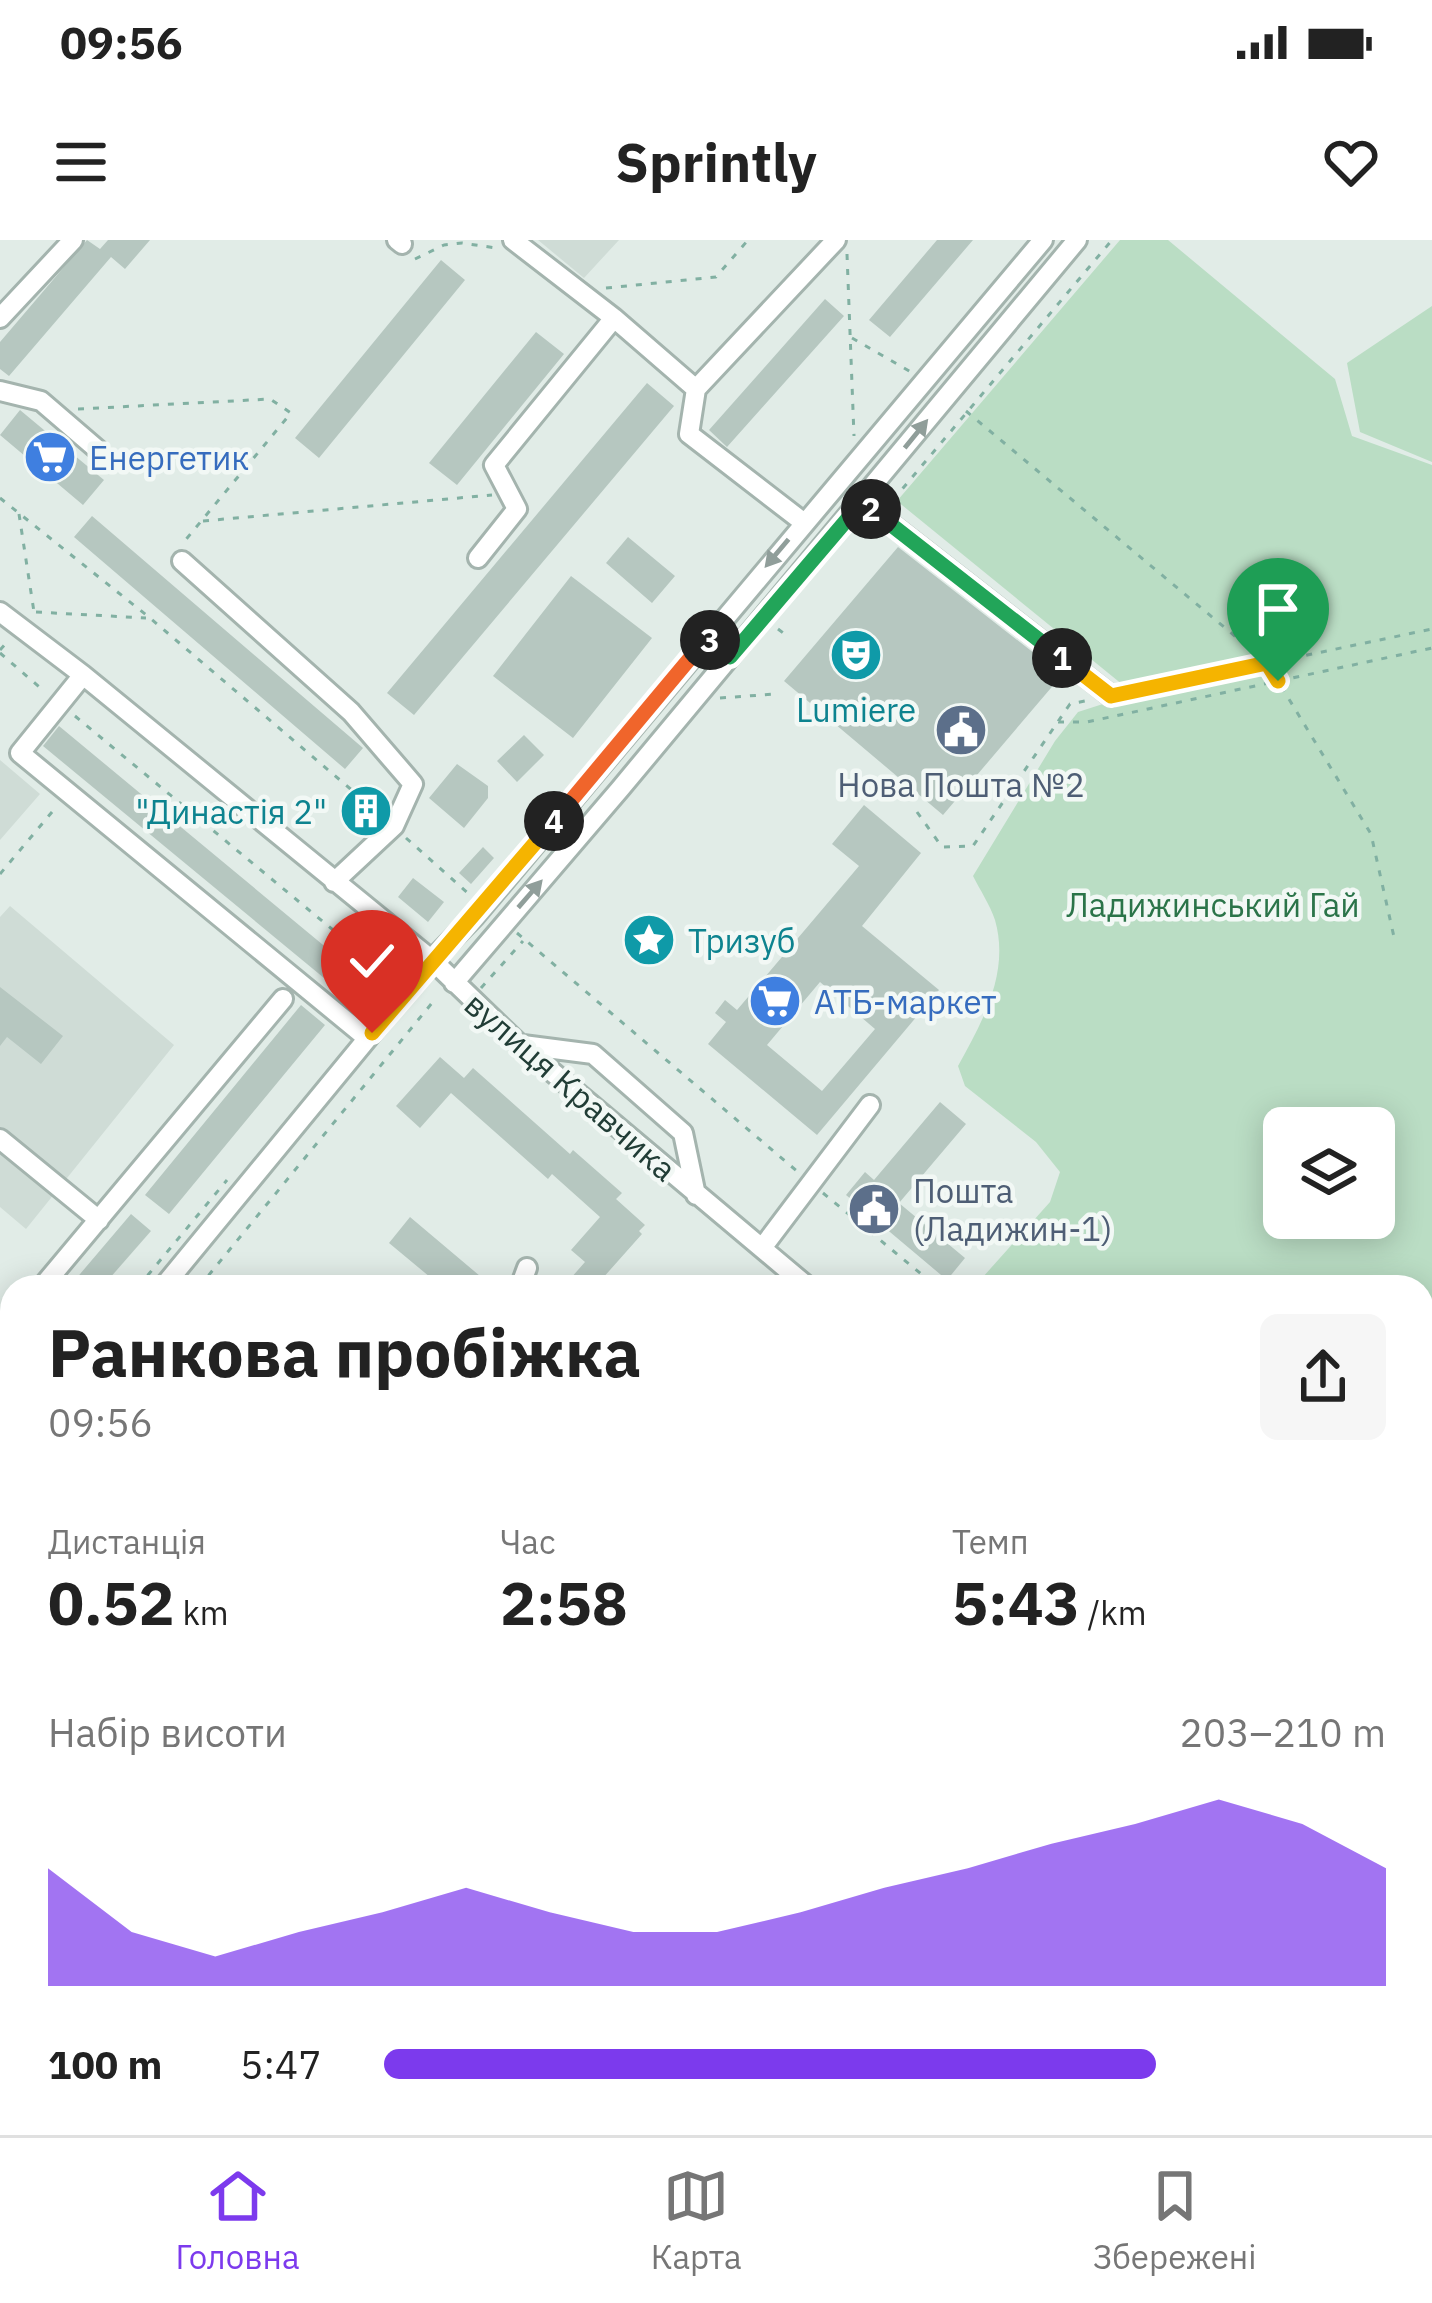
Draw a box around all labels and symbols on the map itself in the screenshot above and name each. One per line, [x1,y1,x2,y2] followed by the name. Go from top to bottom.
[902,419,928,450] one-way arrow
[22,429,78,485] supermarket icon: Енергетик
[89,436,249,479] place label: Енергетик
[841,479,901,539] pin: 2
[765,538,791,569] one-way arrow
[1227,558,1329,681] pin
[680,610,740,670] pin: 3
[828,627,884,683] theatre icon: Lumiere
[1032,628,1092,688] pin: 1
[796,688,916,731] place label: Lumiere
[933,702,989,758] public building icon: Нова Пошта №2
[837,763,1085,806] place label: Нова Пошта №2
[338,783,394,839] building icon: "Династія 2"
[135,790,327,833] place label: "Династія 2"
[524,791,584,851] pin: 4
[517,879,543,909] one-way arrow
[1066,883,1360,926] park label: Ладижинський Гай
[321,910,423,1033] pin
[621,912,677,968] place icon: Тризуб
[688,919,795,962] place label: Тризуб
[747,973,803,1029] supermarket icon: АТБ-маркет
[814,980,997,1023] place label: АТБ-маркет
[456,982,686,1190] street label: вулиця Кравчика
[913,1169,1112,1250] place label: Пошта (Ладижин-1)
[846,1181,902,1237] public building icon: Пошта (Ладижин-1)

